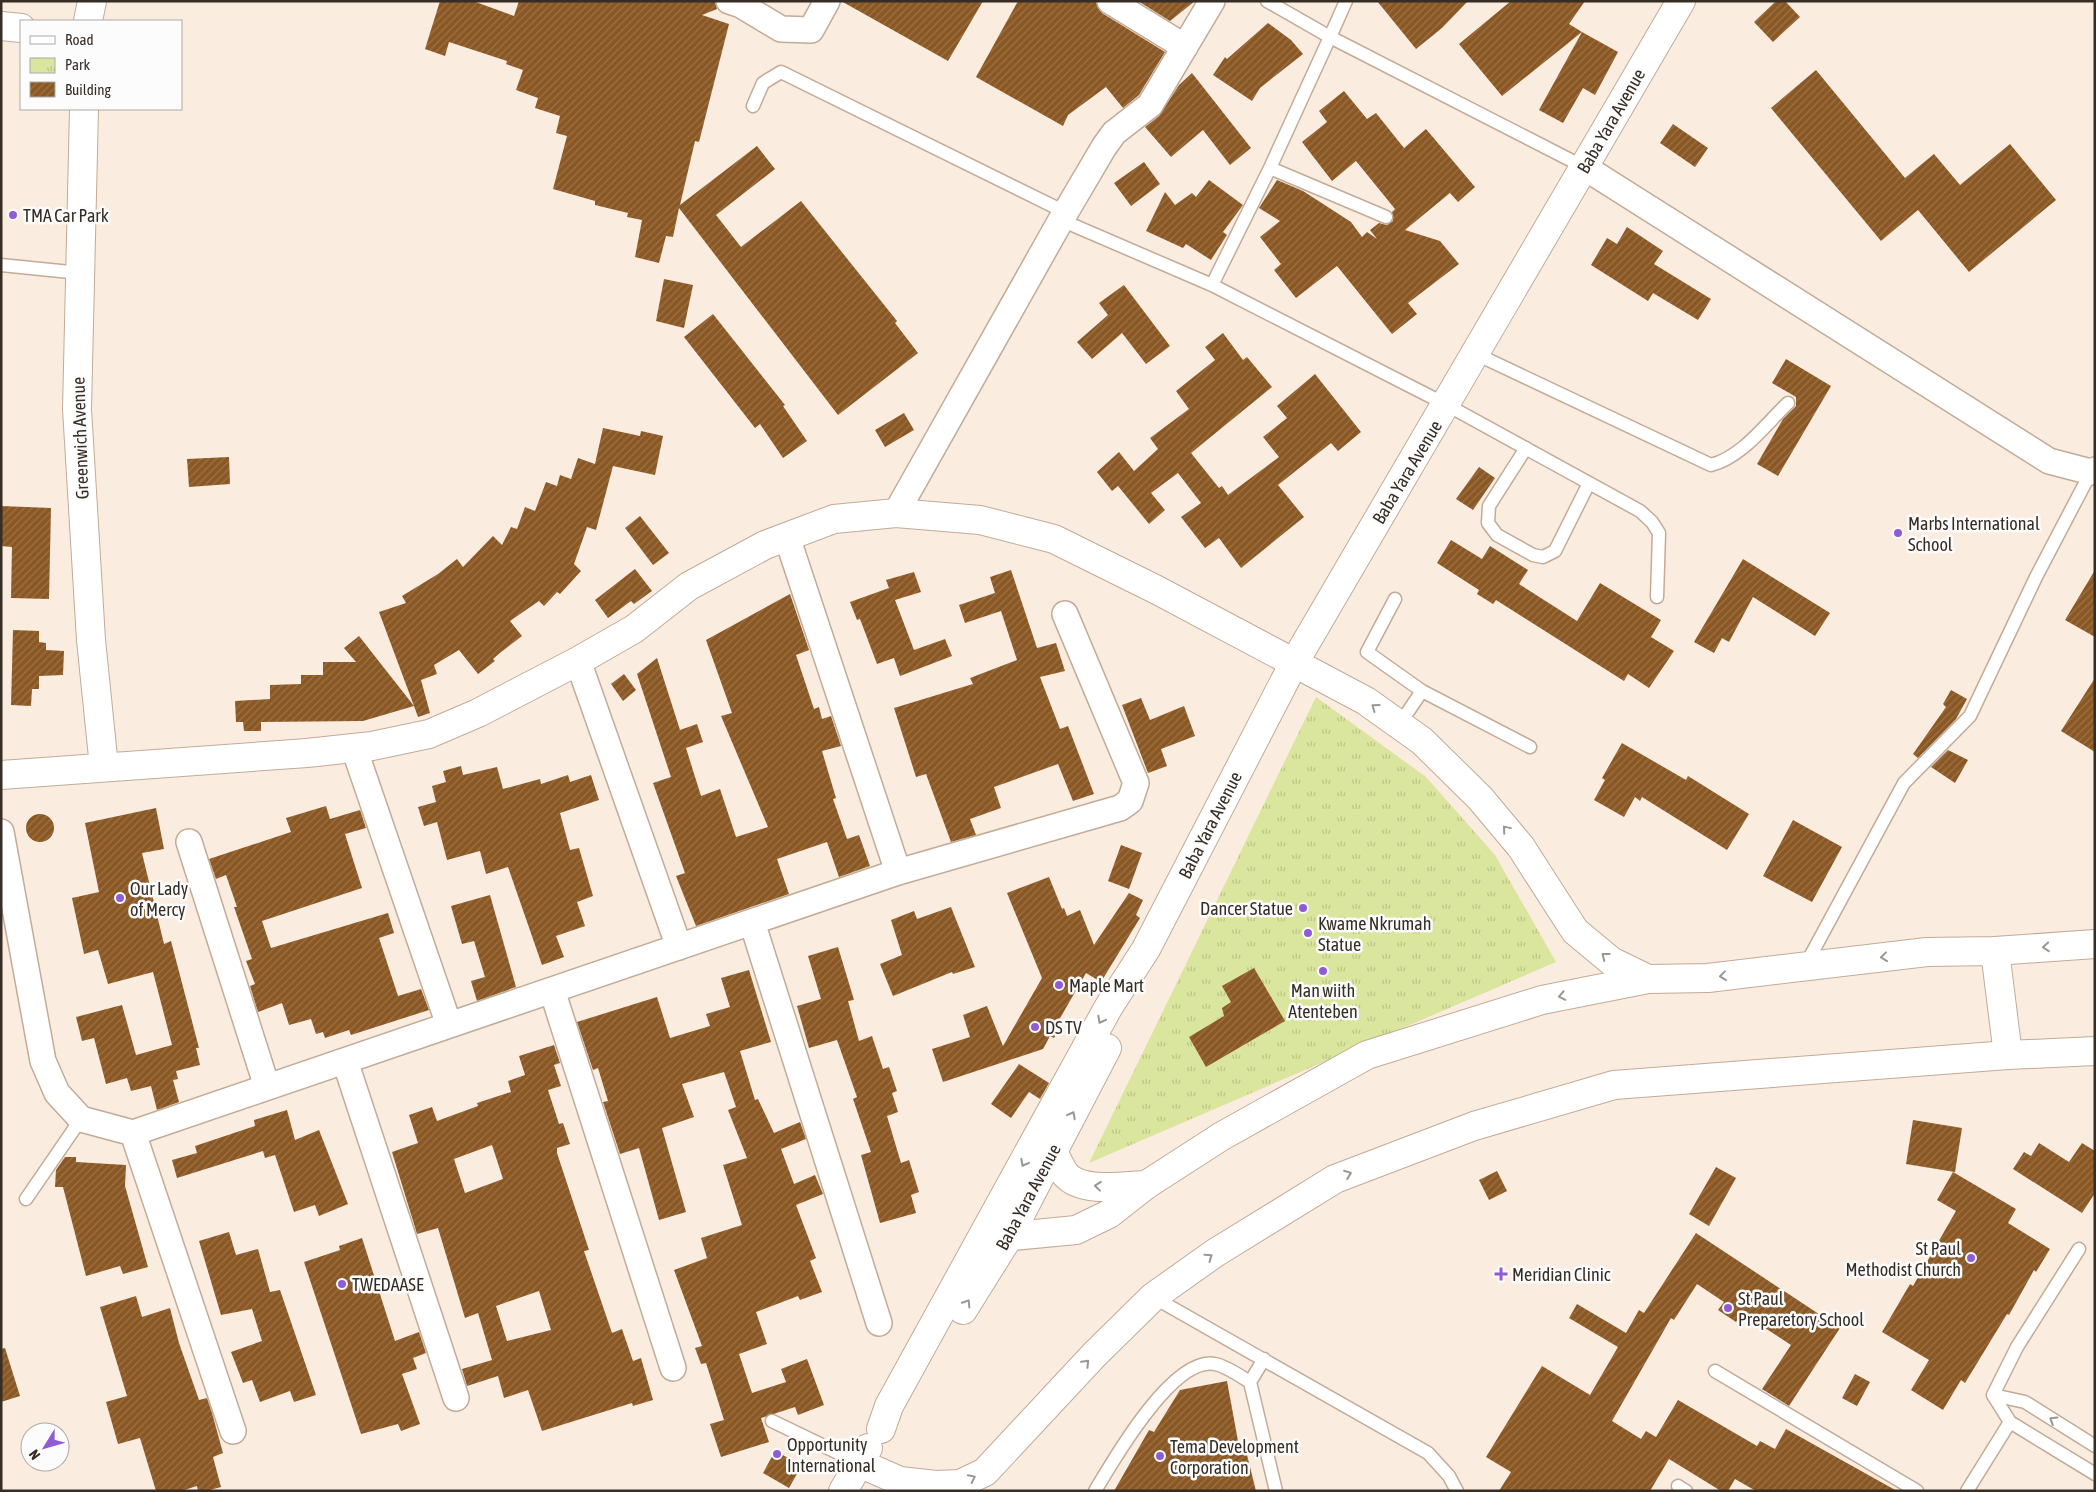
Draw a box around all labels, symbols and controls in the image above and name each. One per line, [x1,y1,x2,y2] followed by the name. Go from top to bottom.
[20,20,182,110] legend
[65,31,94,48] text: Road
[65,56,90,73] text: Park
[1573,65,1649,177] street label: Baba Yara Avenue
[65,81,111,98] text: Building
[23,205,109,226] place label: TMA Car Park
[7,209,19,221] marker: TMA Car Park
[67,376,93,500] street label: Greenwich Avenue
[1368,416,1446,528] street label: Baba Yara Avenue
[1908,513,2040,555] place label: Marbs International School
[1892,527,1904,539] marker: Marbs International School
[1371,704,1381,713] one-way arrow
[1174,768,1246,882] street label: Baba Yara Avenue
[1503,826,1512,835] one-way arrow
[130,878,188,920] place label: Our Lady of Mercy
[114,892,126,904] marker: Our Lady of Mercy
[1200,898,1293,919] place label: Dancer Statue
[1297,902,1309,914] marker: Dancer Statue
[1318,913,1431,955] place label: Kwame Nkrumah Statue
[1302,927,1314,939] marker: Kwame Nkrumah Statue
[2042,942,2050,953] one-way arrow
[1880,951,1888,962] one-way arrow
[1602,953,1611,962] one-way arrow
[1317,965,1329,977] marker: Man wiith Atenteben
[1718,970,1726,981] one-way arrow
[1069,975,1144,996] place label: Maple Mart
[1053,979,1065,991] marker: Maple Mart
[1288,980,1358,1022] place label: Man wiith Atenteben
[1558,990,1566,1001] one-way arrow
[1097,1014,1107,1023] one-way arrow
[1045,1017,1082,1038] place label: DS TV
[1029,1021,1041,1033] marker: DS TV
[1066,1111,1076,1120] one-way arrow
[991,1140,1065,1254] street label: Baba Yara Avenue
[1020,1157,1030,1166] one-way arrow
[1343,1170,1352,1180] one-way arrow
[1093,1181,1101,1192] one-way arrow
[1845,1238,1961,1280] place label: St Paul Methodist Church
[1965,1252,1977,1264] marker: St Paul Methodist Church
[1203,1254,1213,1263] one-way arrow
[1512,1264,1611,1285] place label: Meridian Clinic
[1494,1267,1508,1281] marker: Meridian Clinic
[352,1274,424,1295] place label: TWEDAASE
[336,1278,348,1290] marker: TWEDAASE
[1738,1288,1864,1330] place label: St Paul Preparetory School
[961,1299,971,1308] one-way arrow
[1722,1302,1734,1314] marker: St Paul Preparetory School
[1080,1360,1089,1369] one-way arrow
[2050,1417,2059,1427] one-way arrow
[20,1422,70,1472] north arrow
[787,1434,876,1476] place label: Opportunity International
[1170,1436,1299,1478] place label: Tema Development Corporation
[26,1447,43,1463] text: N
[771,1448,783,1460] marker: Opportunity International
[1154,1450,1166,1462] marker: Tema Development Corporation
[967,1474,976,1484] one-way arrow

